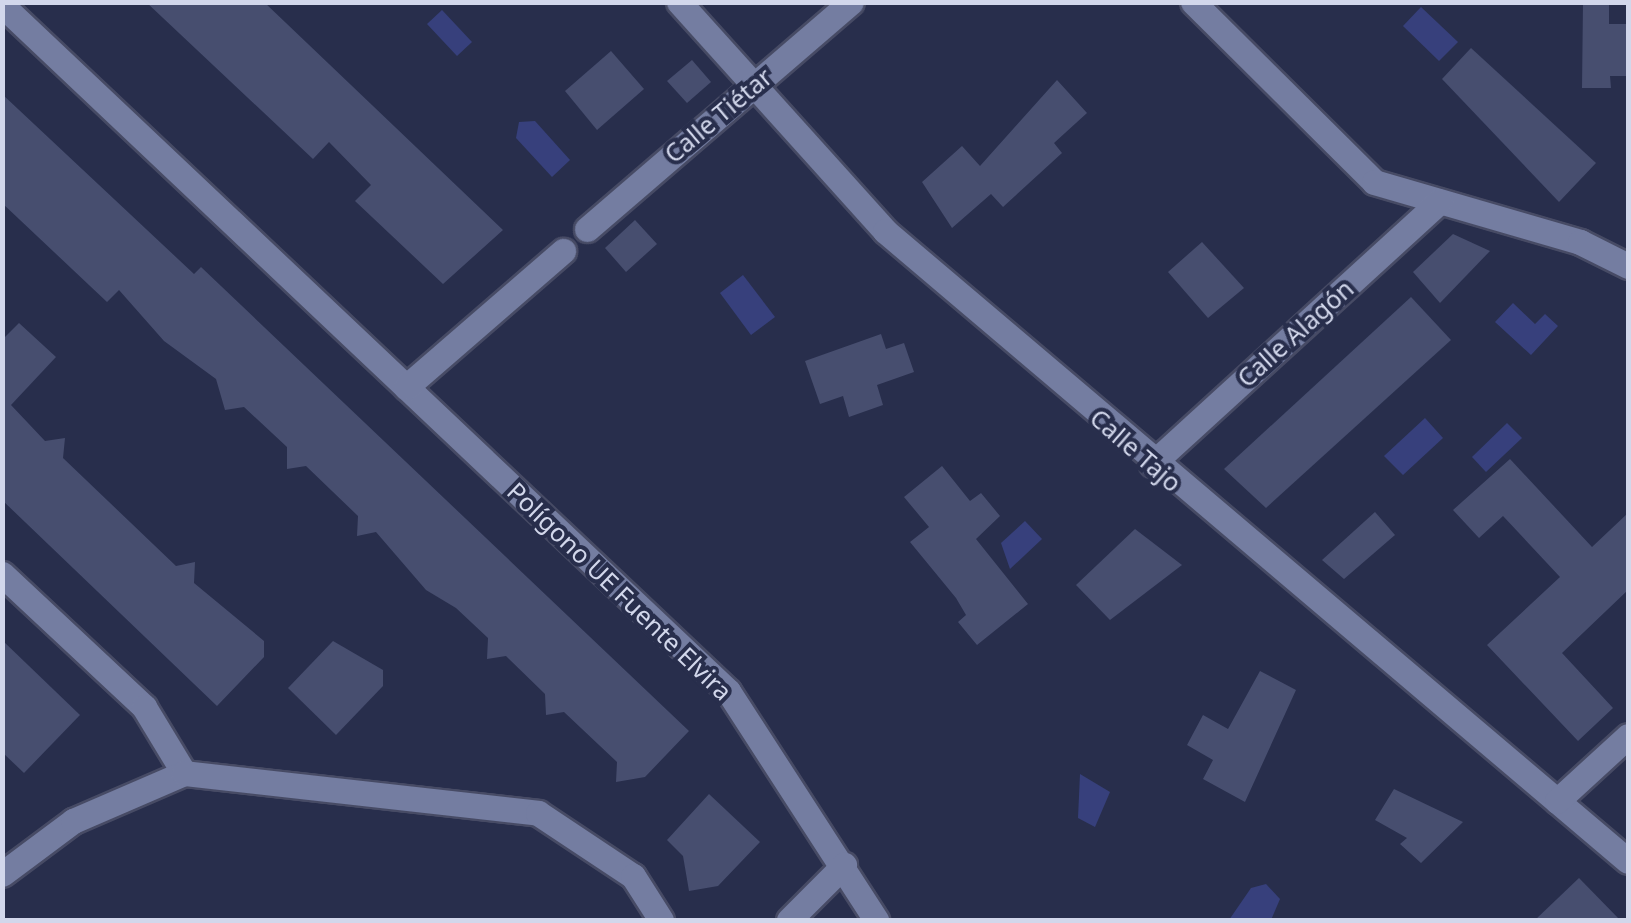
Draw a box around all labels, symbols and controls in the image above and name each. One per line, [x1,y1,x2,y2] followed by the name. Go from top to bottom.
[658,61,778,169] street label: Calle Tiétar
[1231,273,1359,393] street label: Calle Alagón
[1084,402,1188,498] street label: Calle Tajo
[502,476,738,706] street label: Polígono UE Fuente Elvira

